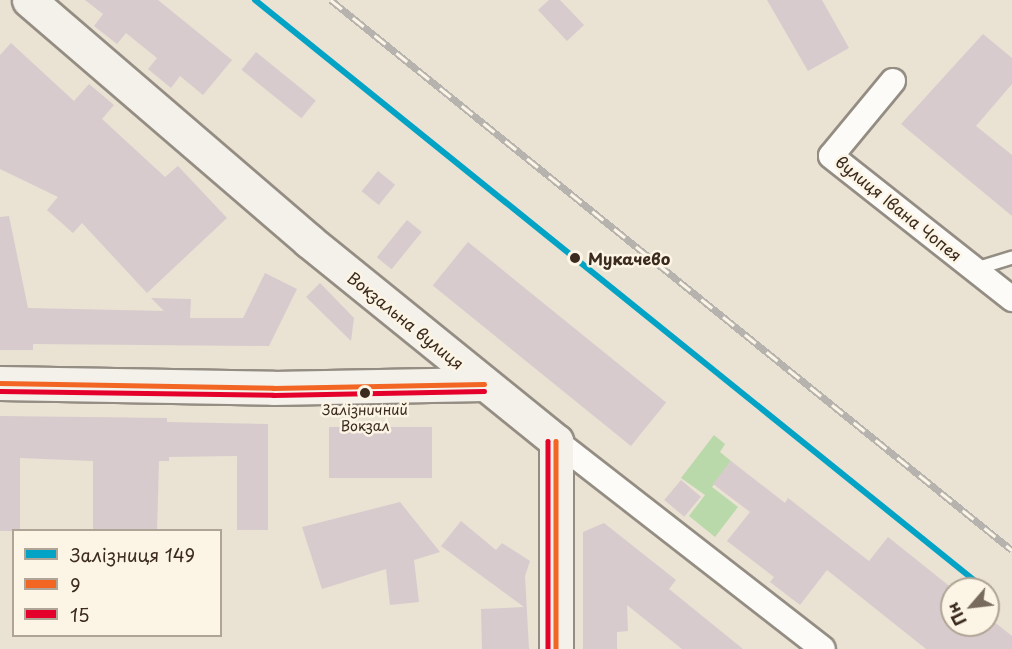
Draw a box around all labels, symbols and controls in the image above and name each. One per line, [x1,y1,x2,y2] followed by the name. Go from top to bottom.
[832,151,966,265] street label: вулиця Івана Чопея
[588,248,670,268] place label: Мукачево
[566,249,584,267] marker: Мукачево
[344,267,468,373] street label: Вокзальна вулиця
[359,387,371,399] marker: Залізничний Вокзал
[322,402,408,434] place label: Залізничний Вокзал
[12,529,222,637] legend
[70,541,195,568] text: Залізниця 149
[70,571,81,598] text: 9
[940,577,1000,637] north arrow
[940,599,972,630] text: Пн
[70,601,90,628] text: 15

